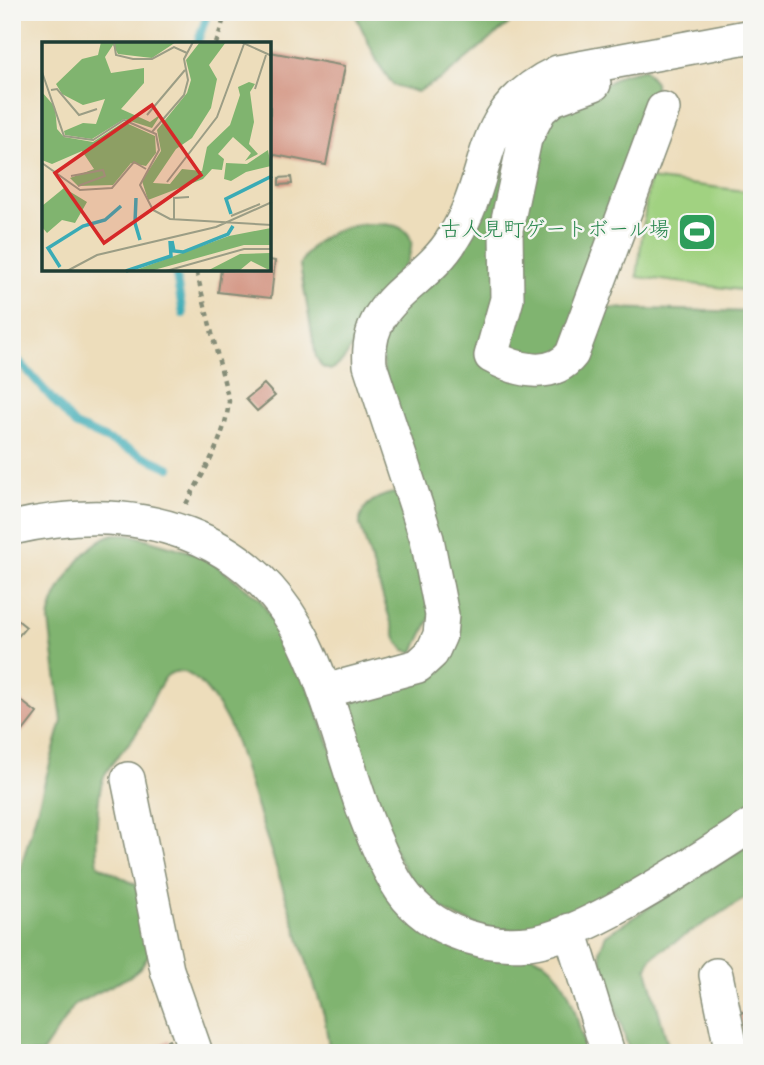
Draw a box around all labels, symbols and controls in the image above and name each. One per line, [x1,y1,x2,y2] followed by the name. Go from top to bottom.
[42,42,271,271] inset map
[676,211,718,253] sports icon: 古人見町ゲートボール場
[440,219,670,245] place label: 古人見町ゲートボール場

